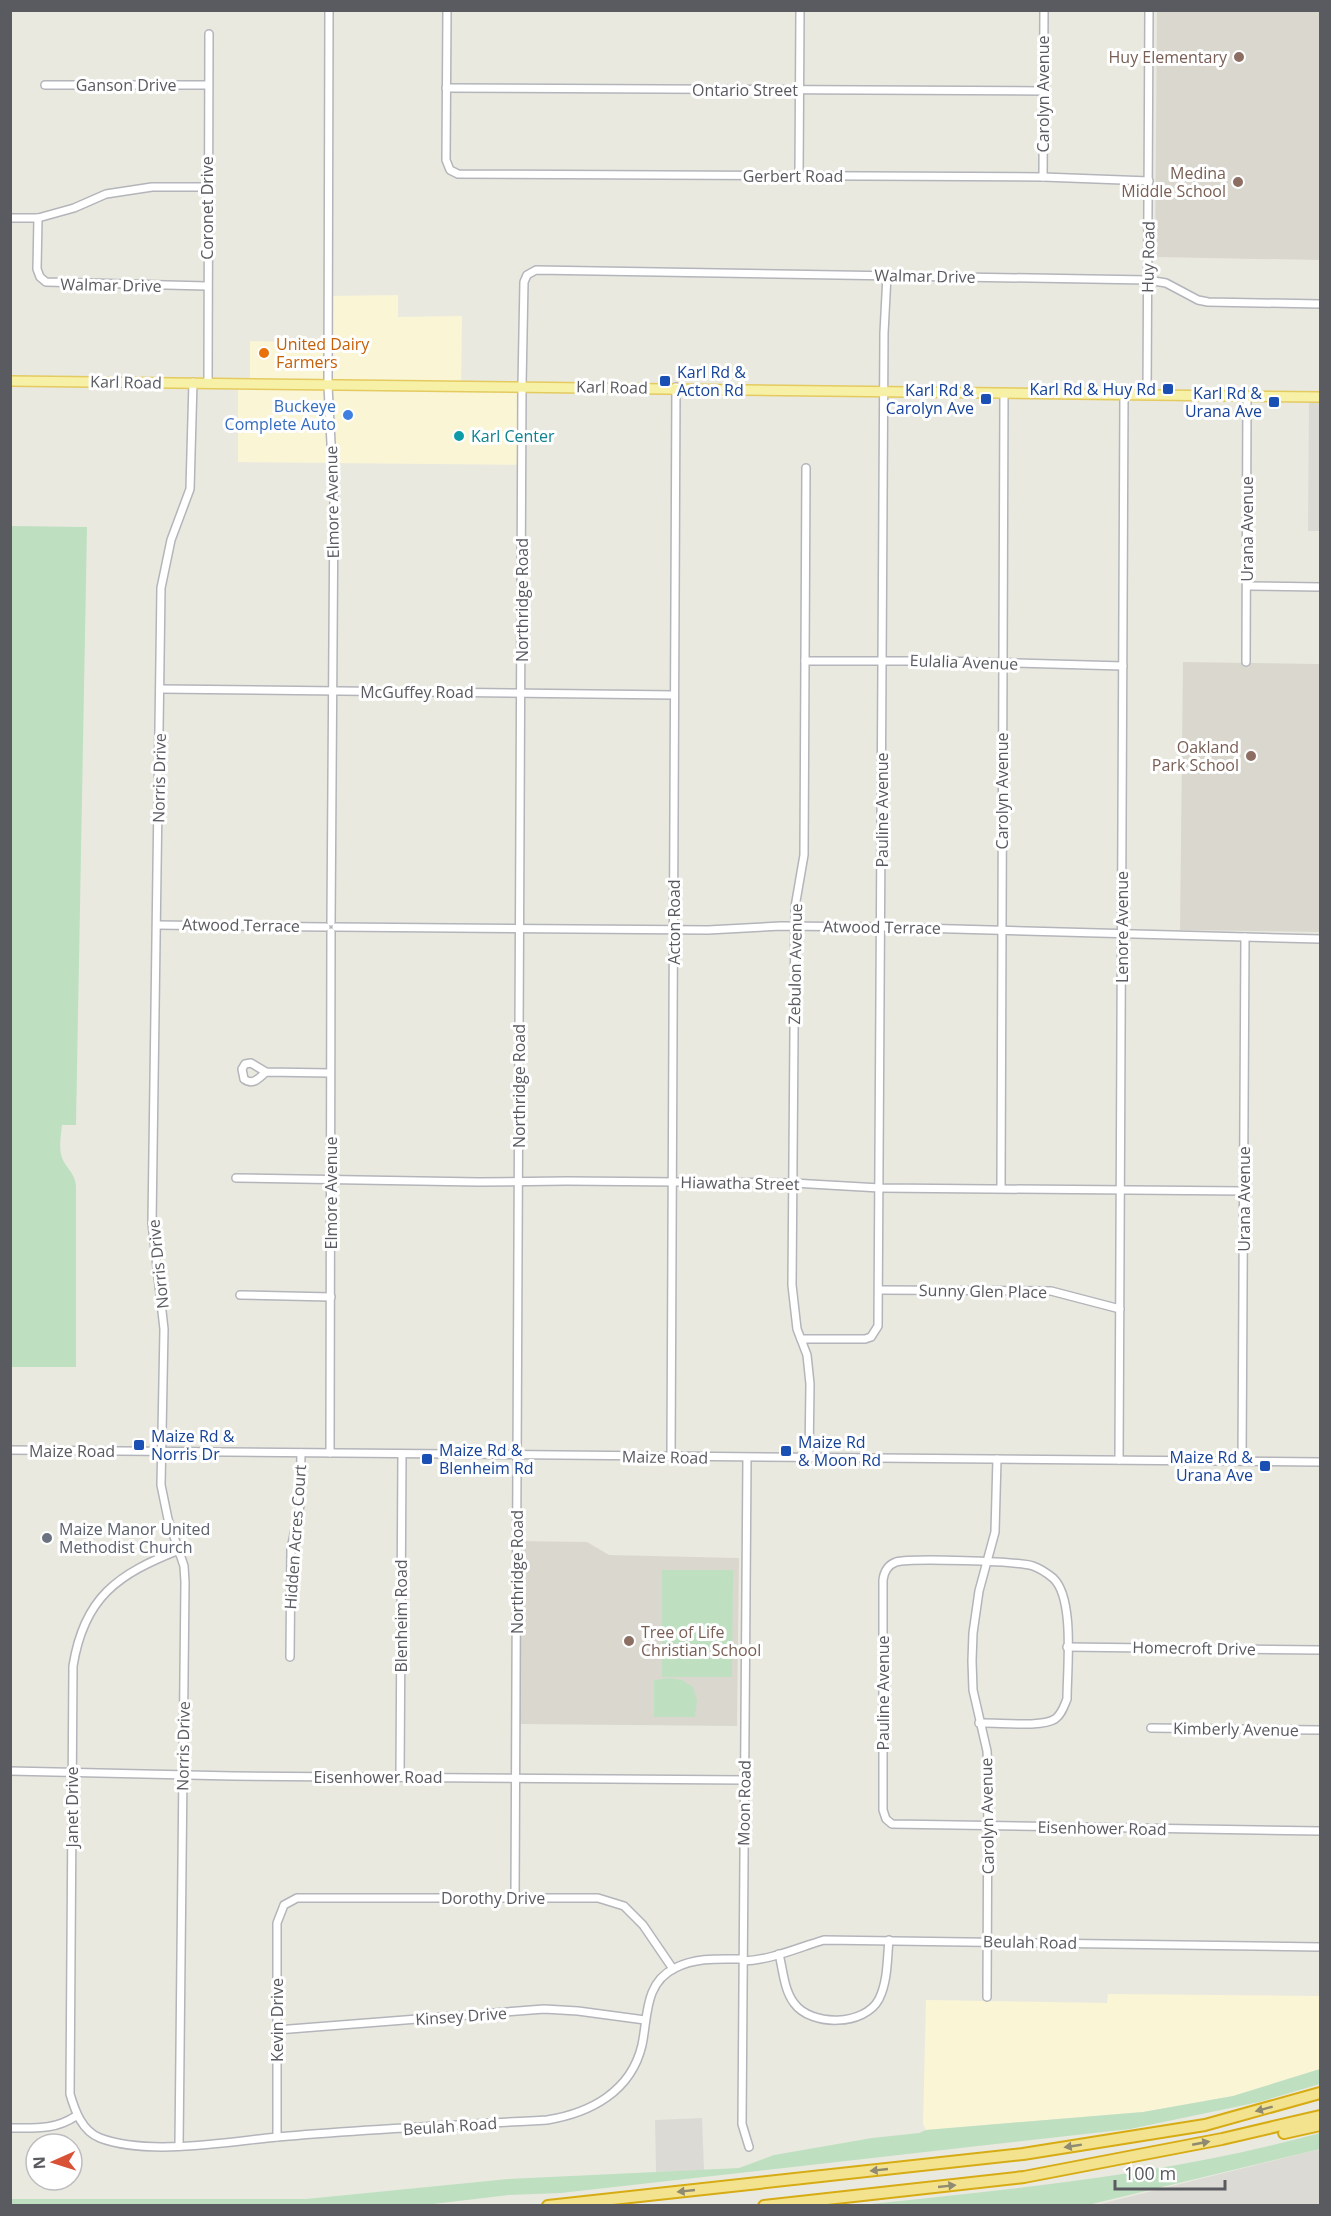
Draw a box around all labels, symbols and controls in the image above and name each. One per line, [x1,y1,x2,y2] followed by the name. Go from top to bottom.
[1032,36,1054,152] street label: Carolyn Avenue
[1109,46,1228,68] place label: Huy Elementary
[1232,50,1246,64] marker: Huy Elementary
[76,74,176,96] street label: Ganson Drive
[692,79,798,101] street label: Ontario Street
[196,156,218,260] street label: Coronet Drive
[1121,162,1226,202] place label: Medina Middle School
[743,165,843,187] street label: Gerbert Road
[1231,175,1245,189] marker: Medina Middle School
[1136,221,1160,293] street label: Huy Road
[874,264,976,288] street label: Walmar Drive
[60,273,162,297] street label: Walmar Drive
[276,333,370,373] place label: United Dairy Farmers
[257,346,271,360] marker: United Dairy Farmers
[677,361,746,401] place label: Karl Rd & Acton Rd
[90,370,162,394] street label: Karl Road
[658,374,672,388] marker: Karl Rd & Acton Rd
[576,375,648,399] street label: Karl Road
[1030,378,1156,400] place label: Karl Rd & Huy Rd
[886,379,974,419] place label: Karl Rd & Carolyn Ave
[1161,382,1175,396] marker: Karl Rd & Huy Rd
[1185,382,1262,422] place label: Karl Rd & Urana Ave
[979,392,993,406] marker: Karl Rd & Carolyn Ave
[225,395,336,435] place label: Buckeye Complete Auto
[1267,395,1281,409] marker: Karl Rd & Urana Ave
[341,408,355,422] marker: Buckeye Complete Auto
[471,425,555,447] place label: Karl Center
[452,429,466,443] marker: Karl Center
[320,445,344,559] street label: Elmore Avenue
[1236,476,1258,582] street label: Urana Avenue
[511,538,533,662] street label: Northridge Road
[909,649,1019,675] street label: Eulalia Avenue
[360,681,474,703] street label: McGuffey Road
[147,733,171,823] street label: Norris Drive
[991,733,1013,849] street label: Carolyn Avenue
[1152,736,1239,776] place label: Oakland Park School
[1244,749,1258,763] marker: Oakland Park School
[871,752,893,868] street label: Pauline Avenue
[1111,871,1133,983] street label: Lenore Avenue
[663,879,685,965] street label: Acton Road
[783,903,807,1025] street label: Zebulon Avenue
[182,913,300,937] street label: Atwood Terrace
[823,915,941,939] street label: Atwood Terrace
[508,1024,530,1148] street label: Northridge Road
[320,1137,342,1249] street label: Elmore Avenue
[1233,1146,1255,1252] street label: Urana Avenue
[680,1171,800,1195] street label: Hiawatha Street
[142,1218,174,1310] street label: Norris Drive
[919,1279,1047,1303] street label: Sunny Glen Place
[151,1425,235,1465] place label: Maize Rd & Norris Dr
[798,1431,881,1471] place label: Maize Rd & Moon Rd
[132,1438,146,1452] marker: Maize Rd & Norris Dr
[439,1439,534,1479] place label: Maize Rd & Blenheim Rd
[29,1440,115,1462] street label: Maize Road
[779,1444,793,1458] marker: Maize Rd & Moon Rd
[622,1445,708,1469] street label: Maize Road
[1170,1446,1253,1486] place label: Maize Rd & Urana Ave
[420,1452,434,1466] marker: Maize Rd & Blenheim Rd
[1258,1459,1272,1473] marker: Maize Rd & Urana Ave
[279,1464,311,1610] street label: Hidden Acres Court
[506,1510,528,1634] street label: Northridge Road
[59,1518,210,1558] place label: Maize Manor United Methodist Church
[40,1531,54,1545] marker: Maize Manor United Methodist Church
[390,1559,412,1673] street label: Blenheim Road
[641,1621,761,1661] place label: Tree of Life Christian School
[622,1634,636,1648] marker: Tree of Life Christian School
[872,1635,894,1751] street label: Pauline Avenue
[1132,1636,1256,1660] street label: Homecroft Drive
[171,1701,195,1791] street label: Norris Drive
[1173,1717,1299,1741] street label: Kimberly Avenue
[975,1757,999,1875] street label: Carolyn Avenue
[732,1760,756,1846] street label: Moon Road
[61,1766,83,1850] street label: Janet Drive
[313,1766,443,1788] street label: Eisenhower Road
[1037,1816,1167,1840] street label: Eisenhower Road
[441,1887,545,1909] street label: Dorothy Drive
[983,1930,1077,1954] street label: Beulah Road
[266,1978,288,2062] street label: Kevin Drive
[415,2002,507,2030] street label: Kinsey Drive
[1255,2105,1273,2114] one-way arrow
[402,2112,498,2140] street label: Beulah Road
[24,2132,84,2192] north arrow
[1192,2138,1211,2147] one-way arrow
[1063,2141,1082,2150] one-way arrow
[1115,2153,1224,2191] scale bar
[28,2156,50,2170] text: N
[1124,2161,1176,2185] text: 100 m
[870,2165,889,2174] one-way arrow
[938,2181,957,2191] one-way arrow
[676,2186,695,2196] one-way arrow

